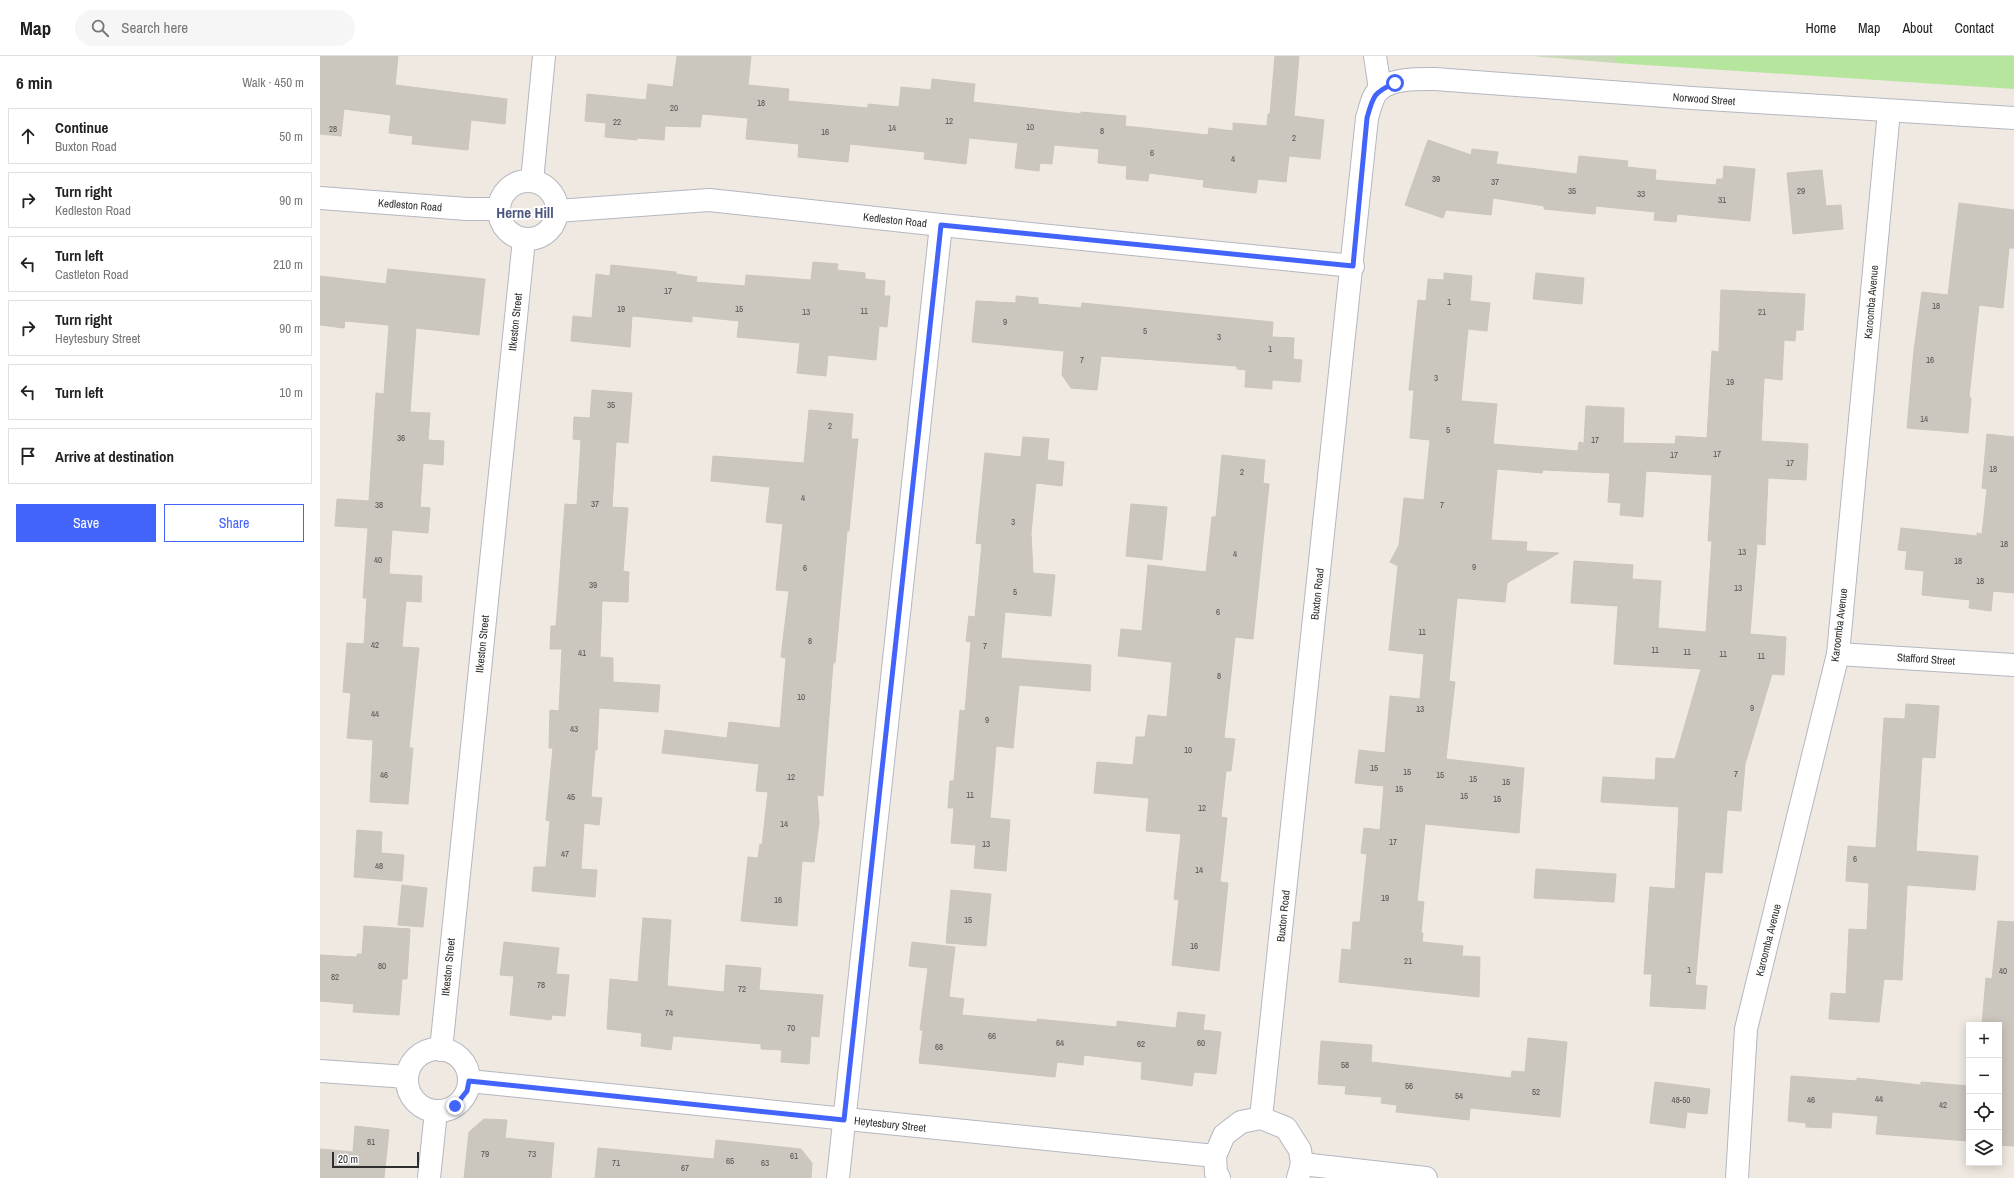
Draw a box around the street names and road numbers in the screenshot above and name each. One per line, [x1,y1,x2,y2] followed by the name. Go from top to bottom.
[1672,90,1736,108] street label: Norwood Street
[377,196,443,214] street label: Kedleston Road
[862,210,928,230] street label: Kedleston Road
[1861,264,1881,340] street label: Karoomba Avenue
[505,292,525,352] street label: Itkeston Street
[1307,567,1327,621] street label: Buxton Road
[1828,587,1850,663] street label: Karoomba Avenue
[472,614,492,674] street label: Itkeston Street
[1897,650,1956,668] street label: Stafford Street
[1273,889,1293,943] street label: Buxton Road
[1752,902,1784,978] street label: Karoomba Avenue
[438,937,458,997] street label: Itkeston Street
[853,1113,927,1135] street label: Heytesbury Street

